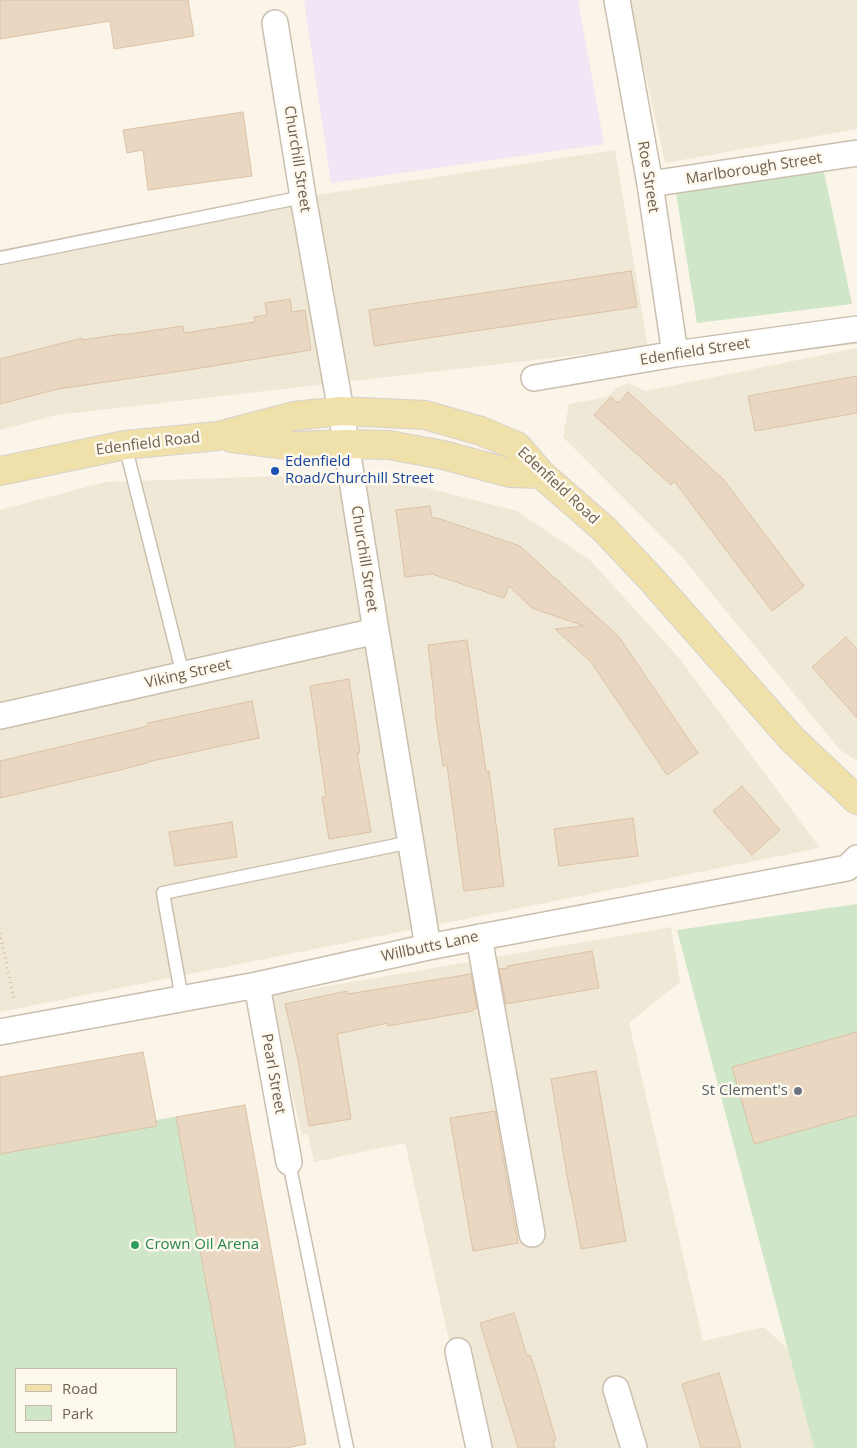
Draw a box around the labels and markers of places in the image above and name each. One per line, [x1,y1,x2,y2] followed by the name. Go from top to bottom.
[285,453,434,488] place label: Edenfield Road/Churchill Street
[269,465,281,477] marker: Edenfield Road/Churchill Street
[702,1082,788,1100] place label: St Clement's
[792,1085,804,1097] marker: St Clement's
[145,1236,259,1254] place label: Crown Oil Arena
[129,1239,141,1251] marker: Crown Oil Arena

